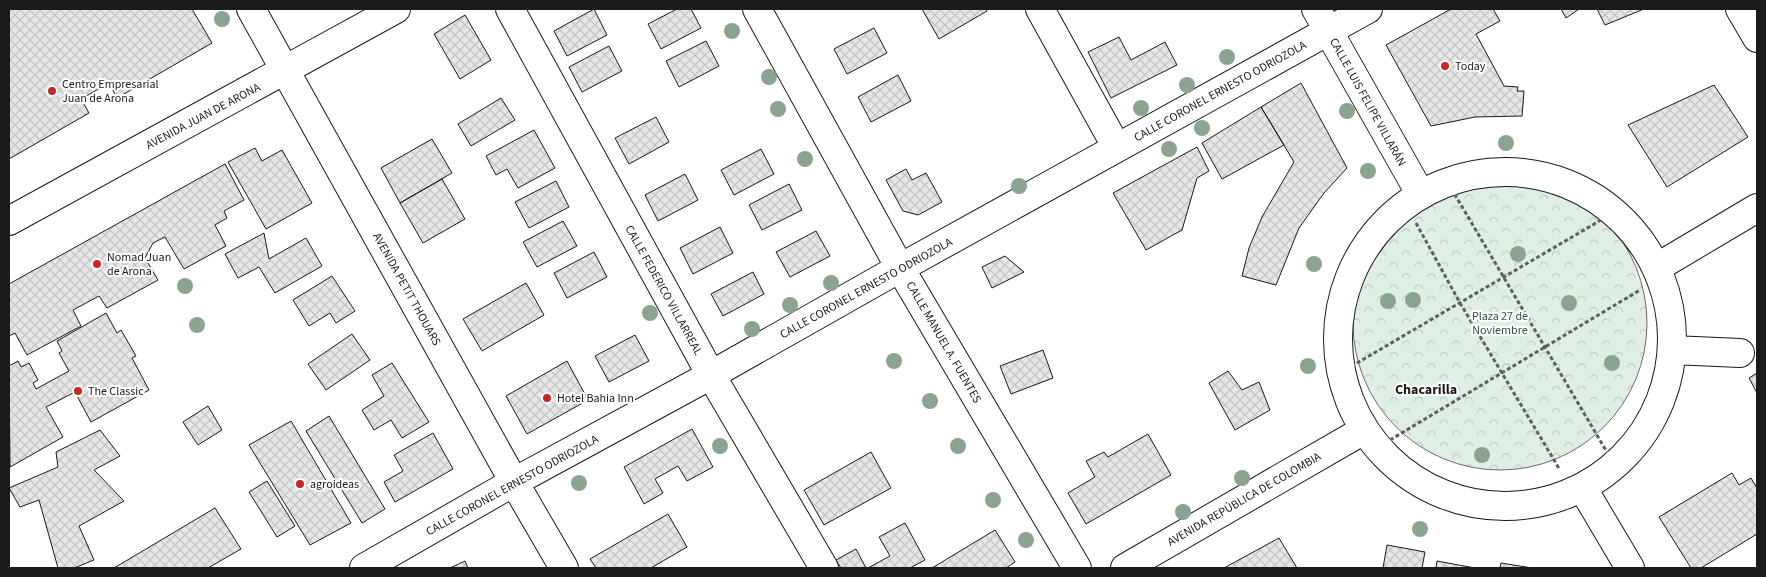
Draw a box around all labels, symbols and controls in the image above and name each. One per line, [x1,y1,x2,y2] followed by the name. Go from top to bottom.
[1325,35,1410,169] street label: CALLE LUIS FELIPE VILLARÁN
[1131,37,1310,146] street label: CALLE CORONEL ERNESTO ODRIOZOLA
[1455,58,1486,75] place label: Today
[1439,60,1451,72] marker: Today
[62,76,159,107] place label: Centro Empresarial Juan de Arona
[143,79,264,154] street label: AVENIDA JUAN DE ARONA
[46,85,58,97] marker: Centro Empresarial Juan de Arona
[621,222,707,359] street label: CALLE FEDERICO VILLARREAL
[368,230,445,349] street label: AVENIDA PETIT THOUARS
[777,234,956,343] street label: CALLE CORONEL ERNESTO ODRIOZOLA
[107,249,171,280] place label: Nomad Juan de Arona
[91,258,103,270] marker: Nomad Juan de Arona
[902,278,985,406] street label: CALLE MANUEL A. FUENTES
[1472,308,1528,339] park label: Plaza 27 de Noviembre
[1395,380,1457,400] district label: Chacarilla
[88,383,144,400] place label: The Classic
[72,385,84,397] marker: The Classic
[557,390,634,407] place label: Hotel Bahia Inn
[541,392,553,404] marker: Hotel Bahia Inn
[423,431,602,540] street label: CALLE CORONEL ERNESTO ODRIOZOLA
[1164,448,1325,551] street label: AVENIDA REPÚBLICA DE COLOMBIA
[310,476,359,493] place label: agroideas
[294,478,306,490] marker: agroideas

